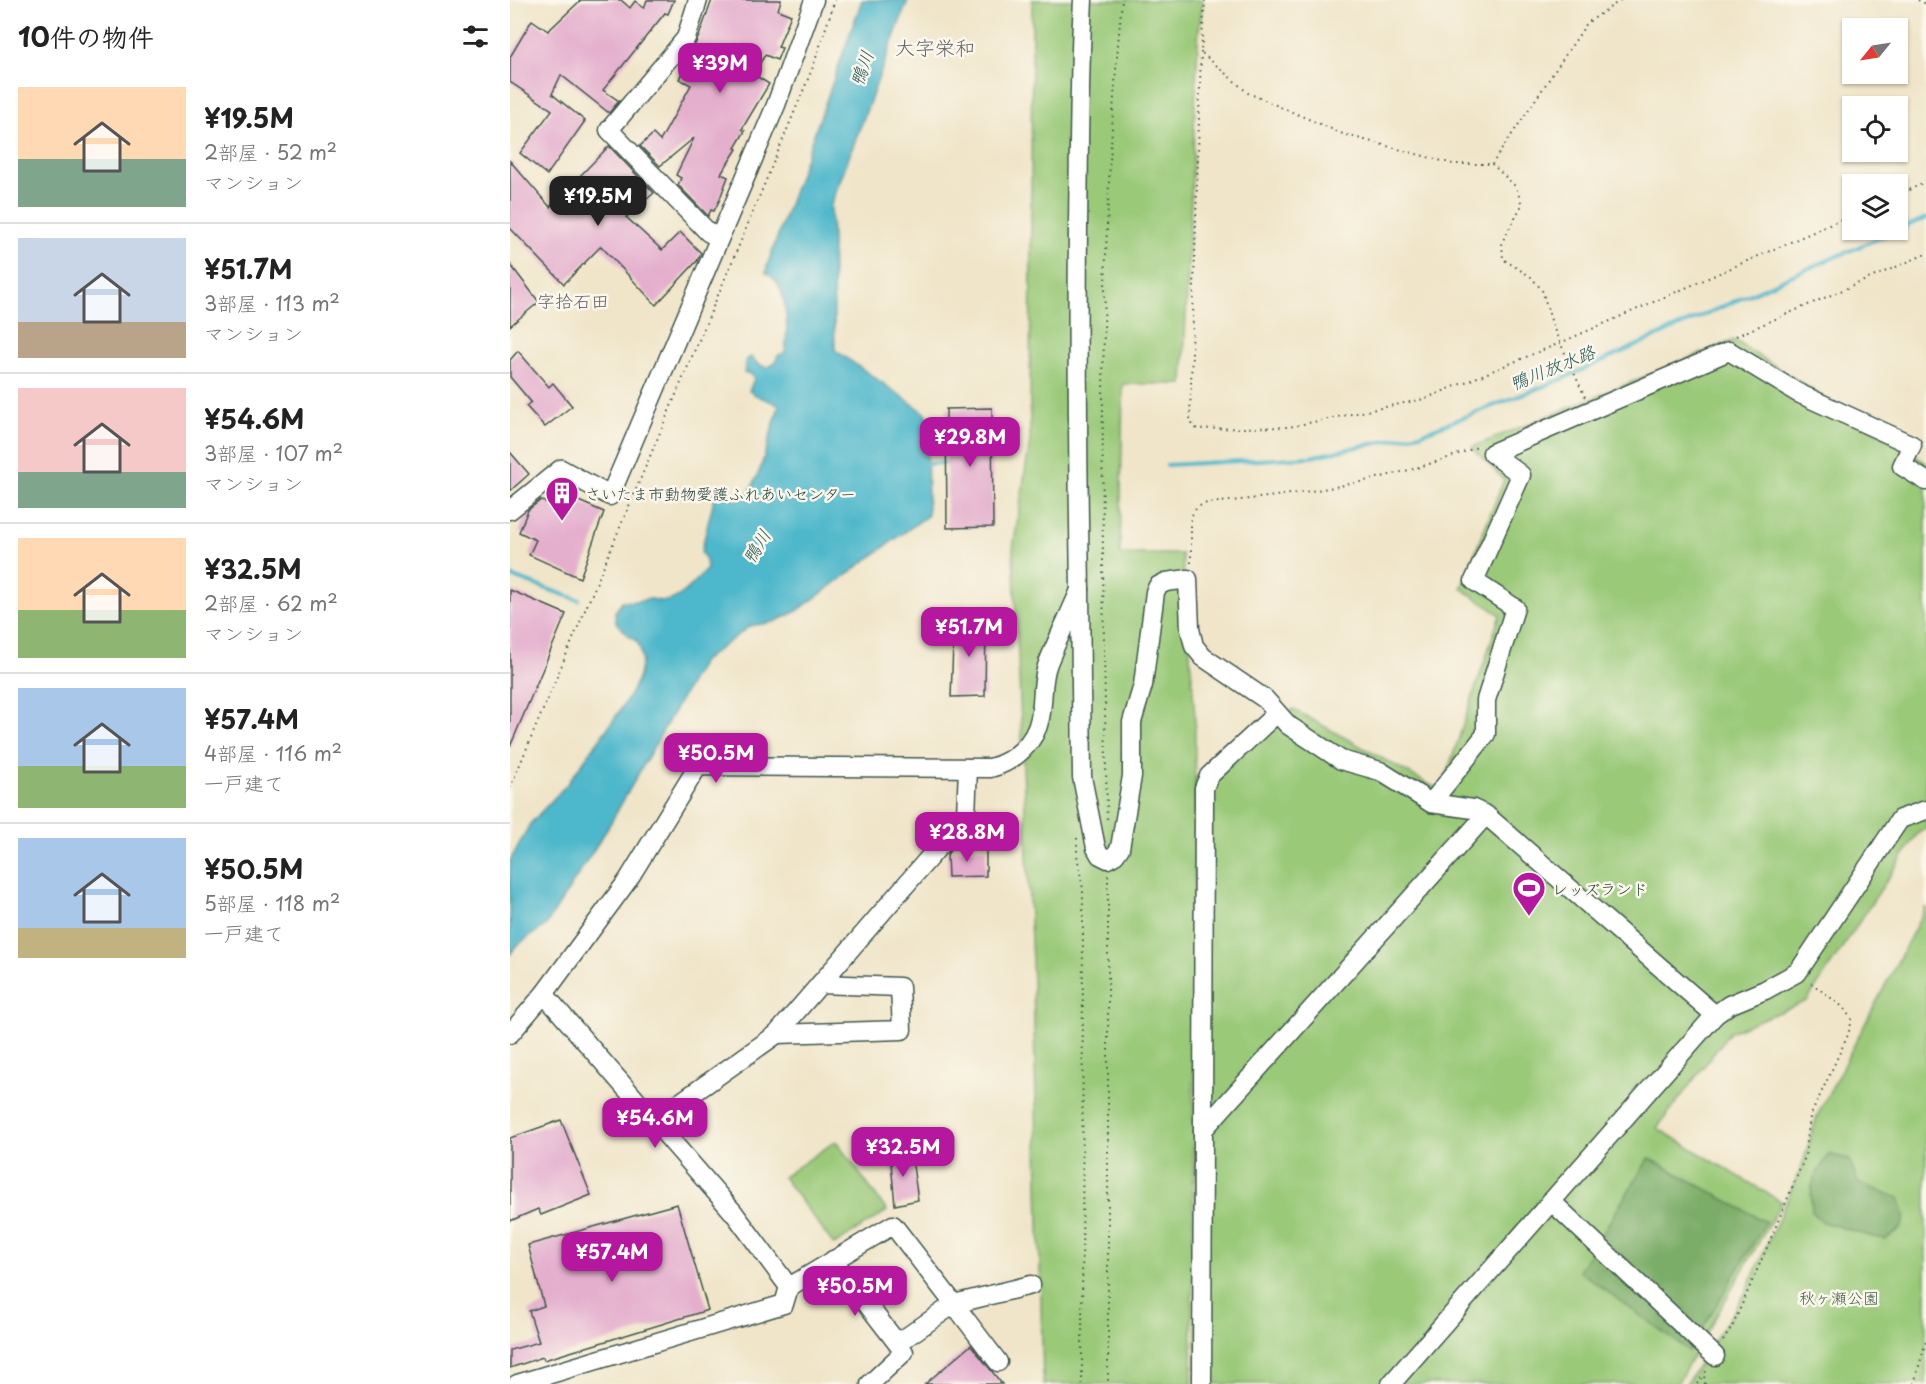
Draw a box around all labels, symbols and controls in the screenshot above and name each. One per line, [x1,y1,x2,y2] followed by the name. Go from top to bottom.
[18,17,154,56] text: 10件の物件
[1842,18,1908,84] north arrow
[1842,18,1908,240] map controls
[459,20,492,53] icon: filters
[895,32,975,62] district label: 大字栄和
[684,43,756,94] pin: ¥39M
[842,46,880,90] water label: 鴨川
[692,47,748,77] text: ¥39M
[1842,96,1908,162] button: locate
[204,98,294,137] text: ¥19.5M
[66,111,138,183] icon: home
[204,137,337,167] text: 2部屋 · 52 m²
[204,167,303,197] text: マンション
[1842,174,1908,240] button: layers
[549,176,647,227] pin: ¥19.5M
[563,180,633,210] text: ¥19.5M
[204,249,292,288] text: ¥51.7M
[66,262,138,334] icon: home
[537,287,609,314] district label: 字拾石田
[204,288,340,318] text: 3部屋 · 113 m²
[204,318,303,348] text: マンション
[1505,337,1600,396] water label: 鴨川放水路
[204,399,304,438] text: ¥54.6M
[66,412,138,484] icon: home
[921,417,1019,468] pin: ¥29.8M
[934,421,1006,451] text: ¥29.8M
[204,438,343,468] text: 3部屋 · 107 m²
[204,468,303,498] text: マンション
[544,475,580,522] building icon: さいたま市動物愛護ふれあいセンター
[585,481,856,505] place label: さいたま市動物愛護ふれあいセンター
[735,524,777,568] water label: 鴨川
[204,549,302,588] text: ¥32.5M
[66,562,138,634] icon: home
[204,588,338,618] text: 2部屋 · 62 m²
[920,607,1018,658] pin: ¥51.7M
[935,611,1003,641] text: ¥51.7M
[204,618,303,648] text: マンション
[204,699,299,738] text: ¥57.4M
[66,712,138,784] icon: home
[667,733,765,784] pin: ¥50.5M
[678,737,754,767] text: ¥50.5M
[204,738,342,768] text: 4部屋 · 116 m²
[204,768,284,798] text: 一戸建て
[918,812,1016,863] pin: ¥28.8M
[929,816,1005,846] text: ¥28.8M
[204,849,303,888] text: ¥50.5M
[66,862,138,934] icon: home
[1511,870,1547,917] sports icon: レッズランド
[1552,876,1648,900] place label: レッズランド
[204,888,340,918] text: 5部屋 · 118 m²
[204,918,284,948] text: 一戸建て
[606,1098,704,1149] pin: ¥54.6M
[616,1102,694,1132] text: ¥54.6M
[854,1127,952,1178] pin: ¥32.5M
[865,1131,941,1161] text: ¥32.5M
[563,1232,661,1283] pin: ¥57.4M
[575,1236,649,1266] text: ¥57.4M
[806,1266,904,1317] pin: ¥50.5M
[817,1270,893,1300] text: ¥50.5M
[1799,1285,1879,1309] park label: 秋ヶ瀬公園

